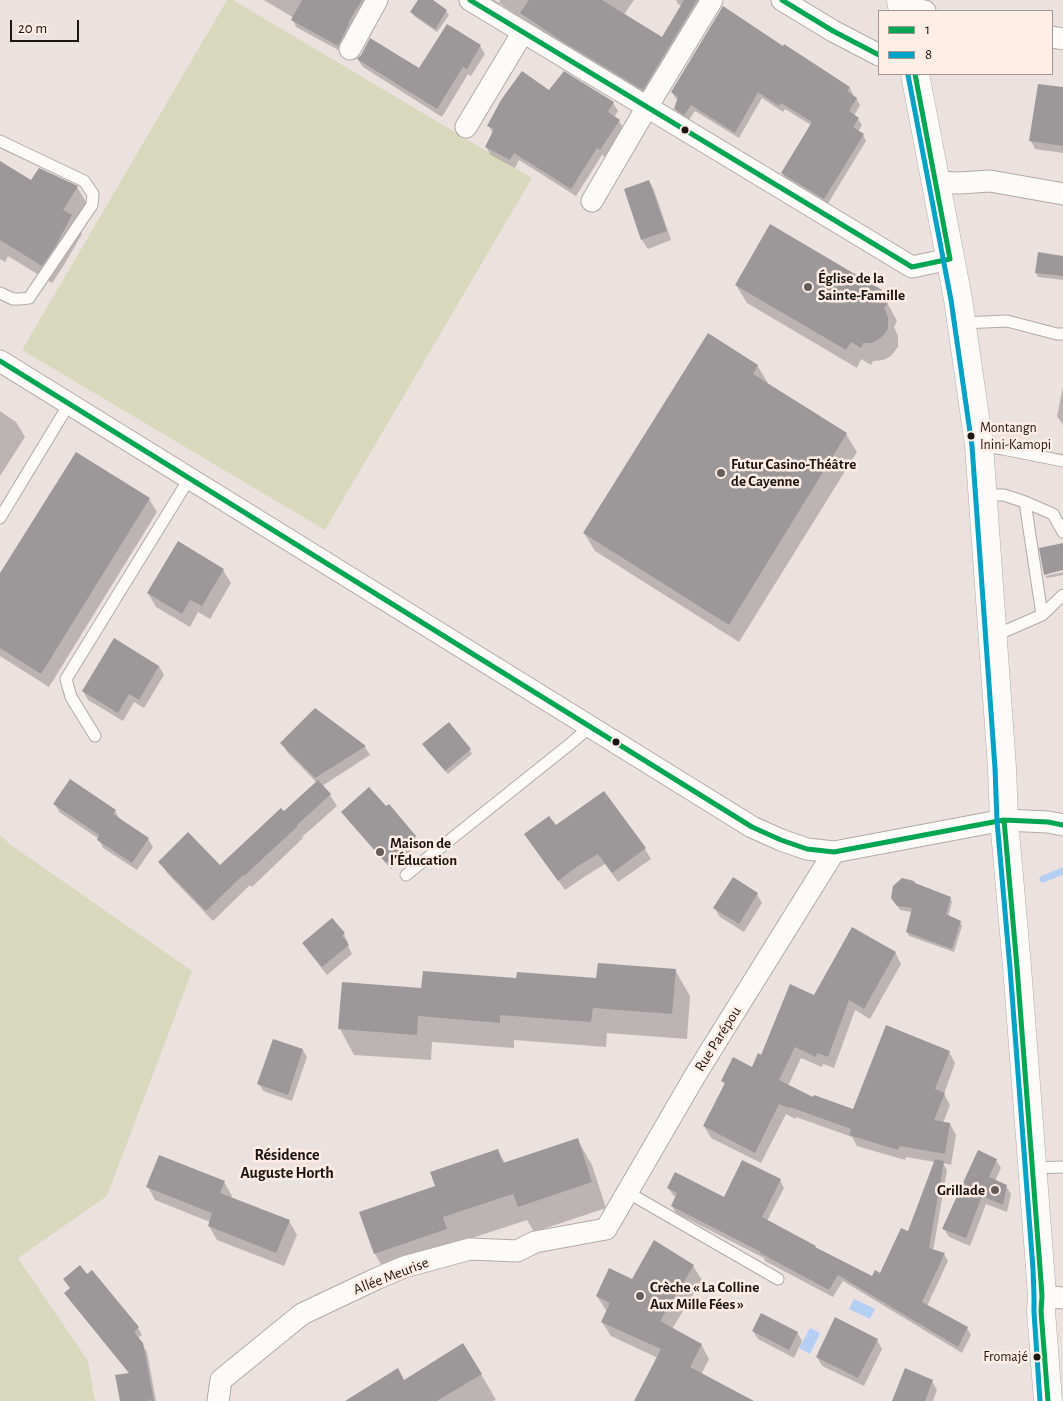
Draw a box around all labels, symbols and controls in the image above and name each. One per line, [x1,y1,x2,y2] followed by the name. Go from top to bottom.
[12,10,81,42] scale bar
[878,10,1053,75] legend
[18,21,47,36] text: 20 m
[925,22,930,37] text: 1
[925,47,932,62] text: 8
[680,125,690,135] unlabelled marker
[818,269,905,304] place label: Église de la Sainte-Famille
[802,281,814,293] marker: Église de la Sainte-Famille
[980,420,1051,452] place label: Montangn Inini-Kamopi
[966,431,976,441] marker: Montangn Inini-Kamopi
[731,455,856,490] place label: Futur Casino-Théâtre de Cayenne
[715,467,727,479] marker: Futur Casino-Théâtre de Cayenne
[611,737,621,747] unlabelled marker
[390,834,457,869] place label: Maison de l'Éducation
[374,846,386,858] marker: Maison de l'Éducation
[691,1003,745,1075] street label: Rue Parépou
[240,1145,334,1183] district label: Résidence Auguste Horth
[937,1181,985,1199] place label: Grillade
[989,1184,1001,1196] marker: Grillade
[351,1253,431,1299] street label: Allée Meurise
[650,1278,759,1313] place label: Crèche « La Colline Aux Mille Fées »
[634,1290,646,1302] marker: Crèche « La Colline Aux Mille Fées »
[983,1349,1028,1365] place label: Fromajé
[1032,1352,1042,1362] marker: Fromajé

